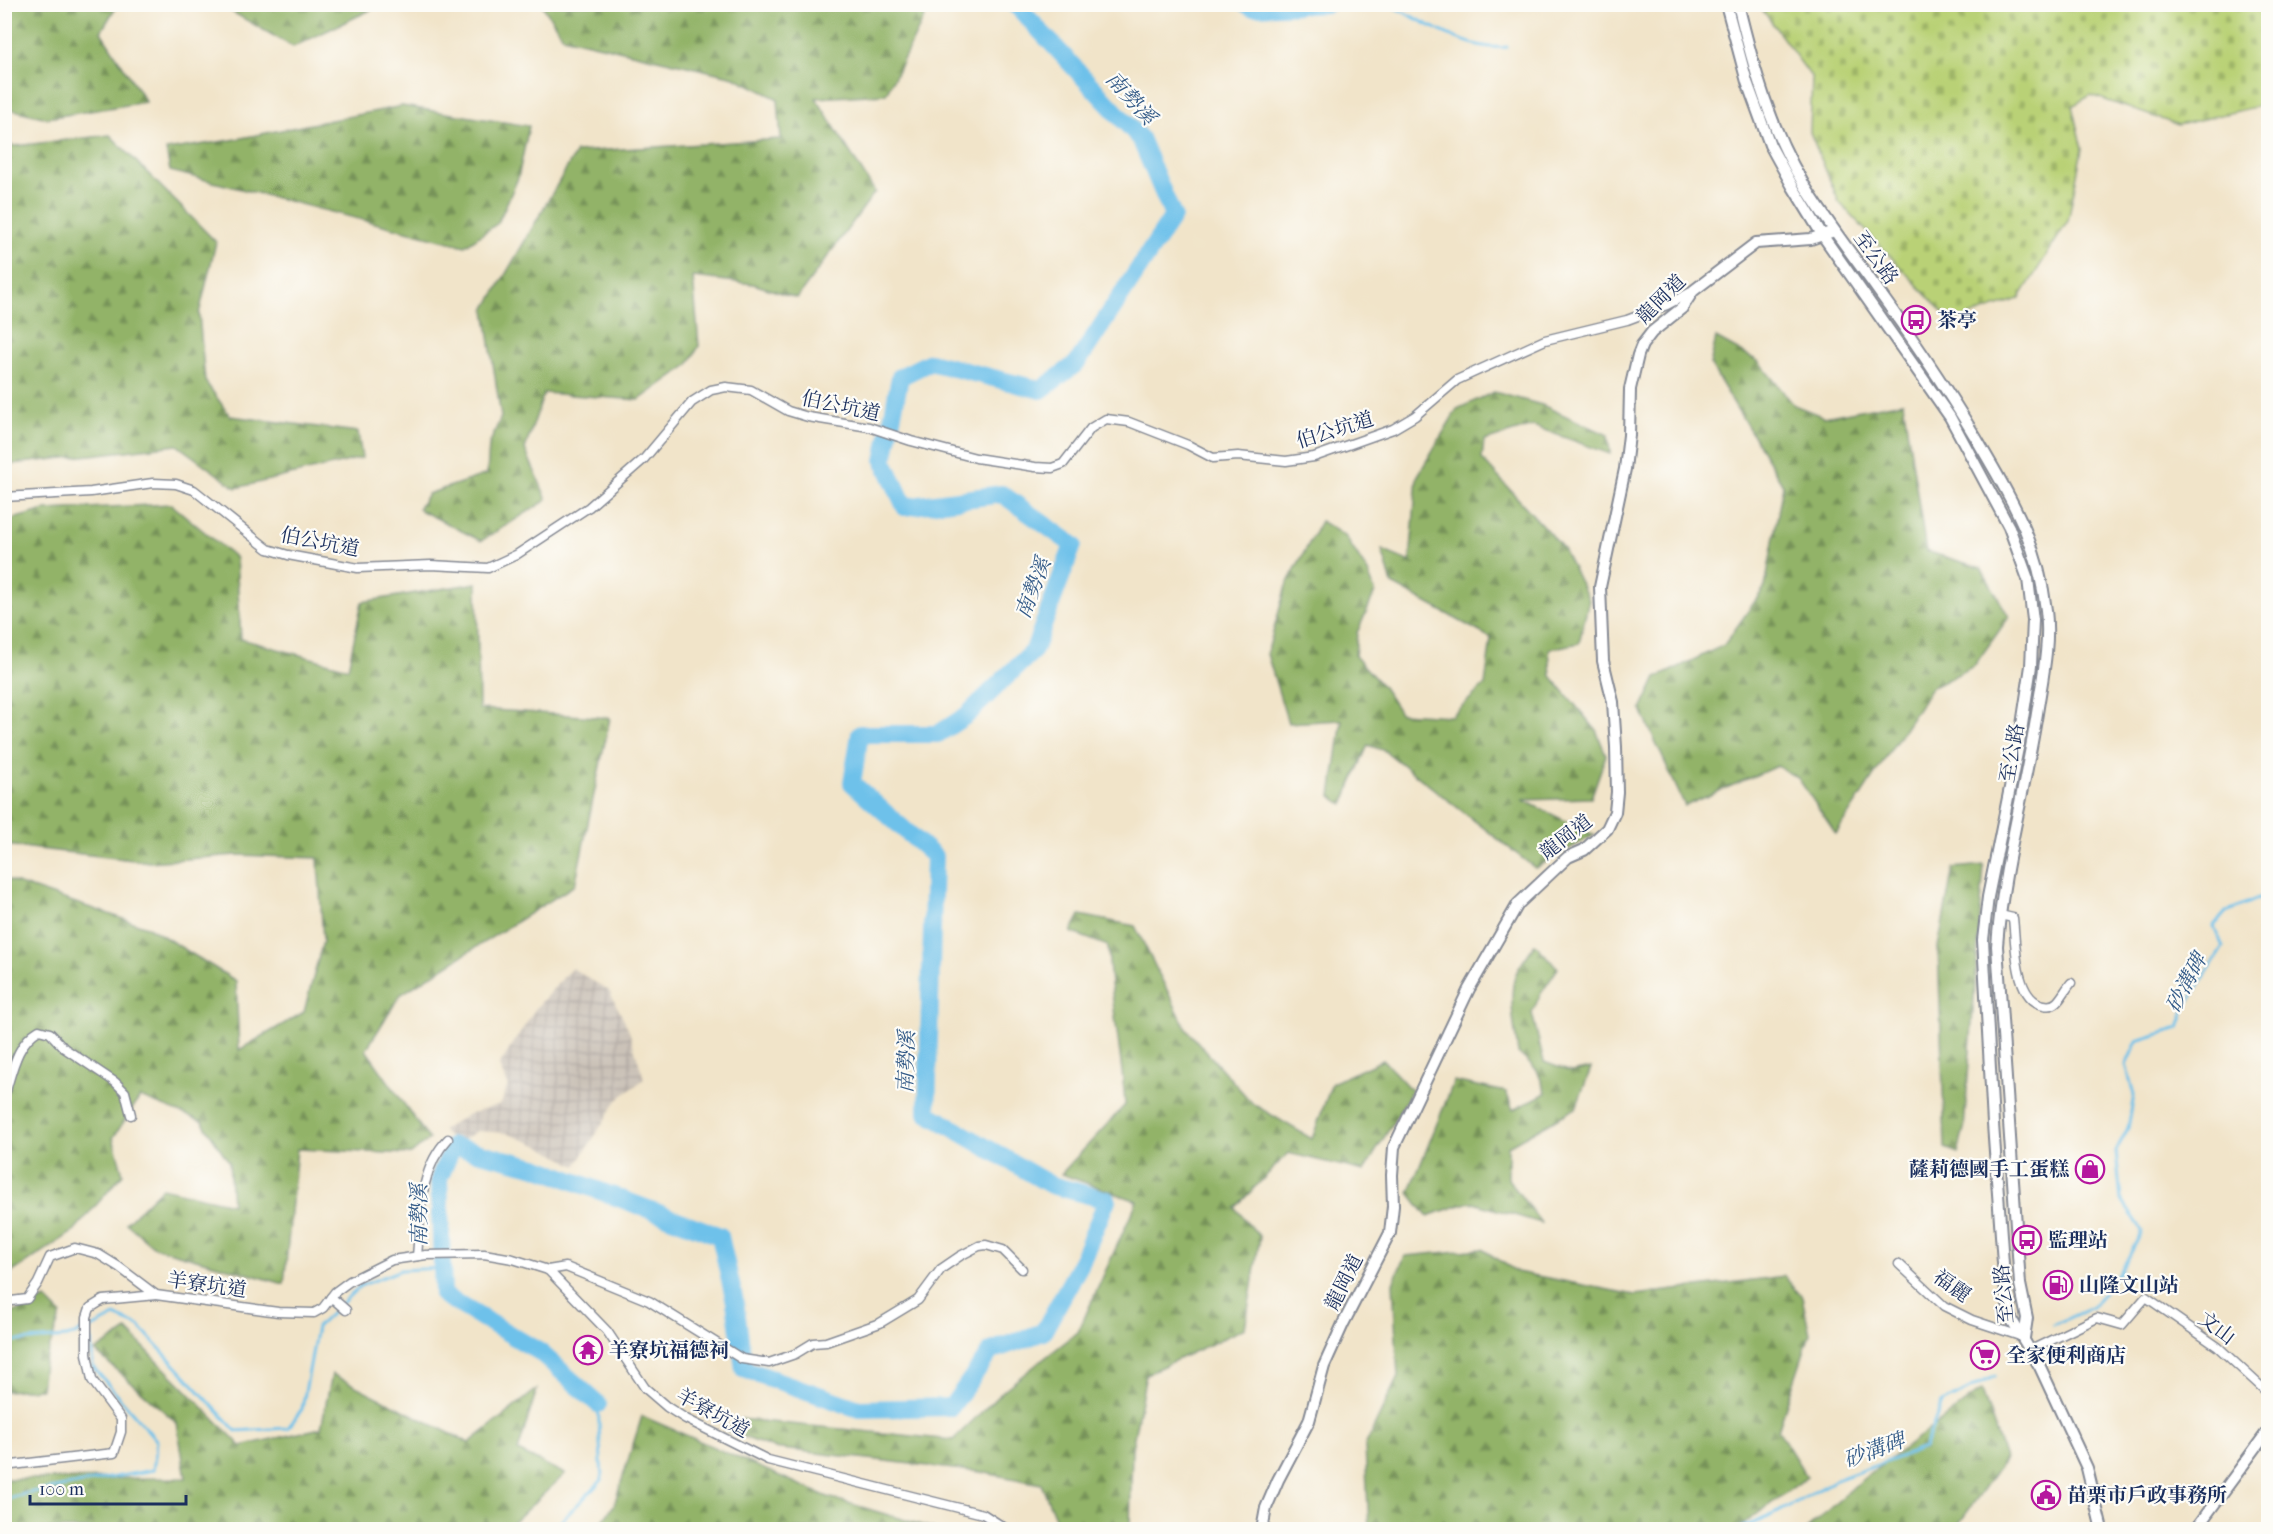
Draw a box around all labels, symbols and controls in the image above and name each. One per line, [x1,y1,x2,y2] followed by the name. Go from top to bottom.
[1101,67,1162,131] water label: 南勢溪
[1849,227,1903,289] street label: 至公路
[1632,270,1690,328] street label: 龍岡道
[1900,304,1932,336] bus stop icon: 茶亭
[1937,309,1977,332] place label: 茶亭
[799,386,883,426] street label: 伯公坑道
[1293,407,1377,453] street label: 伯公坑道
[279,523,361,561] street label: 伯公坑道
[1011,552,1056,622] water label: 南勢溪
[1995,721,2029,785] street label: 至公路
[1535,809,1597,865] street label: 龍岡道
[2161,947,2213,1016] water label: 砂溝碑
[893,1028,919,1094] water label: 南勢溪
[2074,1153,2106,1185] shop icon: 薩莉德國手工蛋糕
[1909,1158,2069,1181] place label: 薩莉德國手工蛋糕
[407,1182,431,1247] water label: 南勢溪
[2011,1224,2043,1256] bus stop icon: 監理站
[2048,1229,2108,1252] place label: 監理站
[1320,1250,1368,1314] street label: 龍岡道
[1990,1263,2018,1325] street label: 至公路
[1929,1265,1975,1307] street label: 福麗
[166,1268,248,1302] street label: 羊寮坑道
[2042,1269,2074,1301] fuel station icon: 山隆文山站
[2079,1274,2179,1297] place label: 山隆文山站
[2194,1307,2240,1349] street label: 文山
[572,1334,604,1366] temple icon: 羊寮坑福德祠
[609,1339,729,1362] place label: 羊寮坑福德祠
[1969,1339,2001,1371] supermarket icon: 全家便利商店
[2006,1344,2126,1367] place label: 全家便利商店
[672,1384,754,1442] street label: 羊寮坑道
[1840,1427,1911,1472] water label: 砂溝碑
[30,1468,186,1506] scale bar
[39,1479,84,1500] text: 100 m
[2030,1479,2062,1511] public building icon: 苗栗市戶政事務所
[2067,1484,2227,1507] place label: 苗栗市戶政事務所

